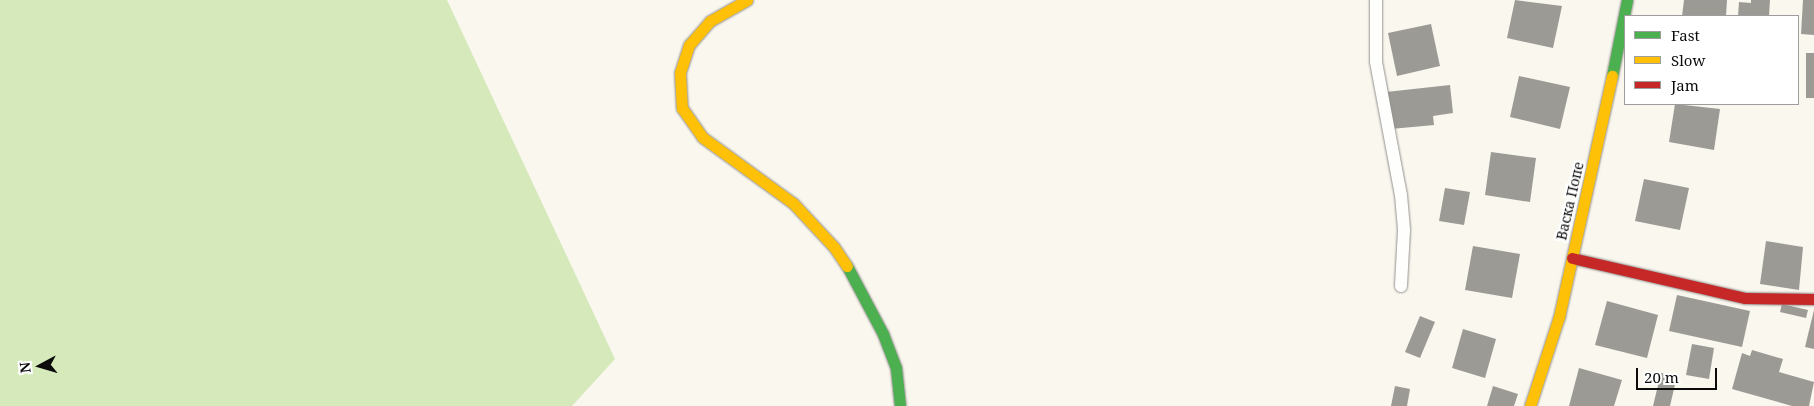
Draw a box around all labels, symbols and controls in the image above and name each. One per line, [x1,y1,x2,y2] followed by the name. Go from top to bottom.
[1624,15,1799,105] legend
[1671,25,1700,45] text: Fast
[1671,50,1705,70] text: Slow
[1671,75,1699,95] text: Jam
[1553,160,1587,242] street label: Васка Попе
[15,341,65,391] north arrow
[1639,358,1720,390] scale bar
[15,361,35,374] text: N
[1644,367,1679,387] text: 20 m

